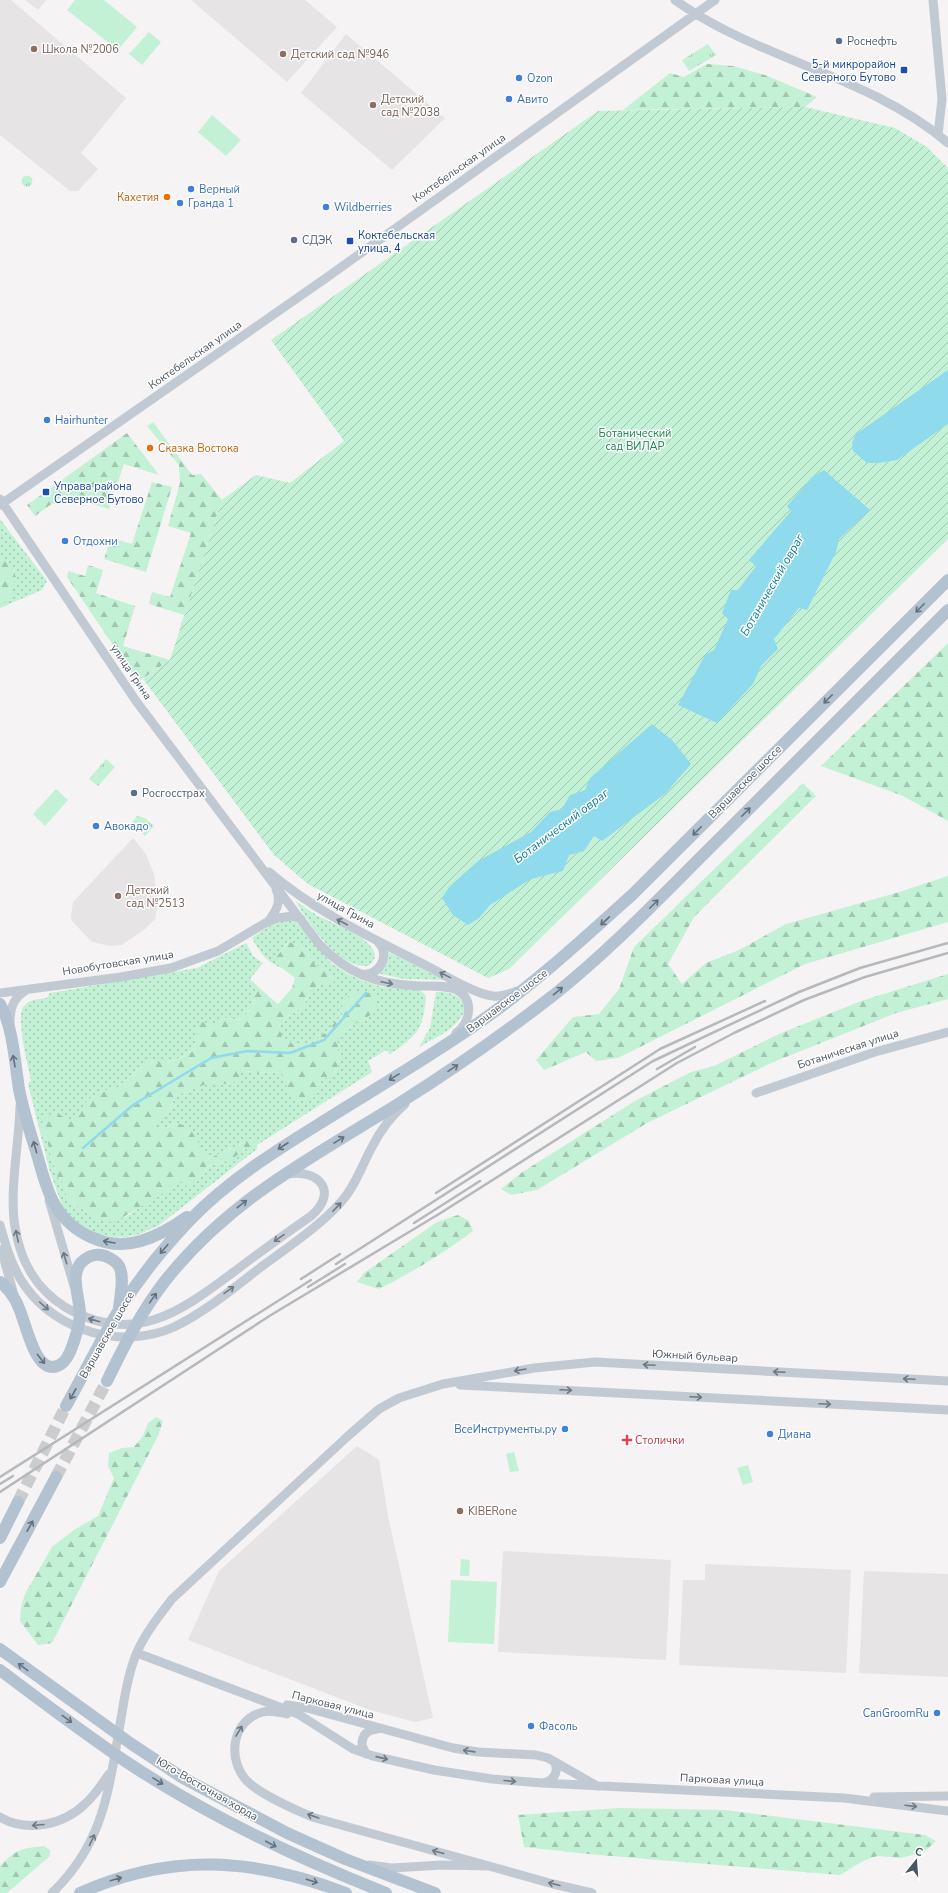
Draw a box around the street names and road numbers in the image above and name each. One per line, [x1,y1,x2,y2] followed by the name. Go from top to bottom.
[409,130,509,206] street label: Коктебельская улица
[145,317,245,393] street label: Коктебельская улица
[107,641,155,703] street label: улица Грина
[705,742,785,822] street label: Варшавское шоссе
[314,888,378,932] street label: улица Грина
[61,947,175,979] street label: Новобутовская улица
[463,965,551,1036] street label: Варшавское шоссе
[795,1026,901,1072] street label: Ботаническая улица
[76,1289,138,1381] street label: Варшавское шоссе
[652,1346,738,1366] street label: Южный бульвар
[290,1688,376,1722] street label: Парковая улица
[153,1754,261,1824] street label: Юго-Восточная хорда
[680,1770,764,1790] street label: Парковая улица

